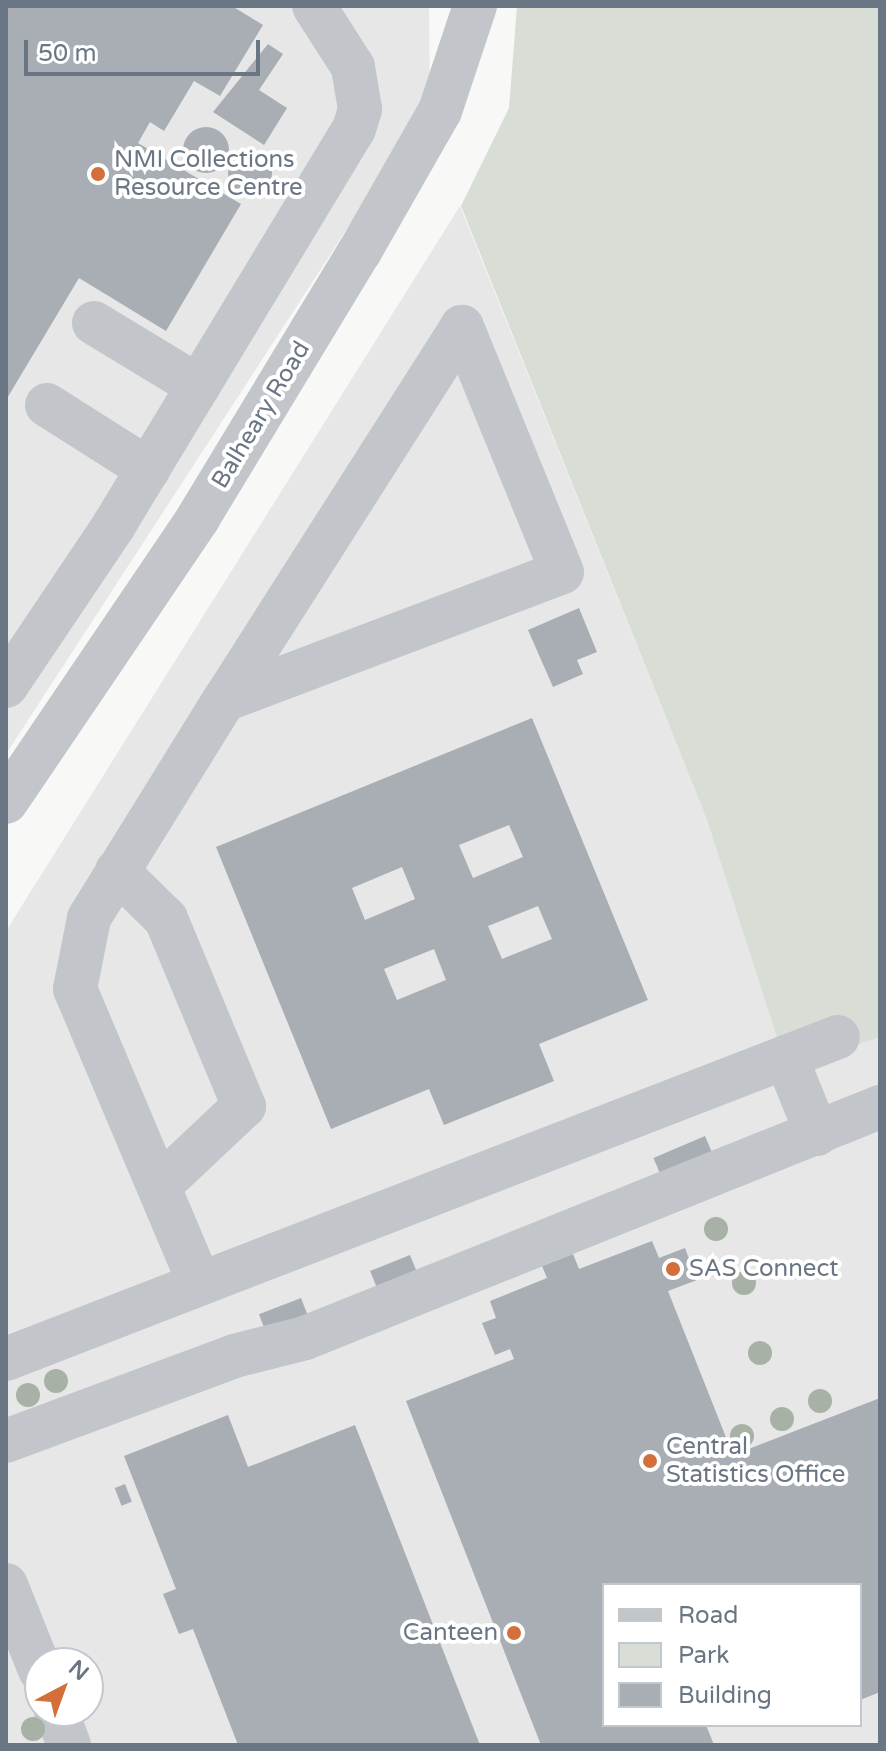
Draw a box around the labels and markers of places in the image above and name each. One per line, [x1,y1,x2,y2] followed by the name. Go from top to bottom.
[114,146,303,202] place label: NMI Collections Resource Centre
[89,165,107,183] marker: NMI Collections Resource Centre
[689,1255,838,1283] place label: SAS Connect
[664,1260,682,1278] marker: SAS Connect
[666,1433,845,1489] place label: Central Statistics Office
[641,1452,659,1470] marker: Central Statistics Office
[403,1619,498,1647] place label: Canteen
[505,1624,523,1642] marker: Canteen

